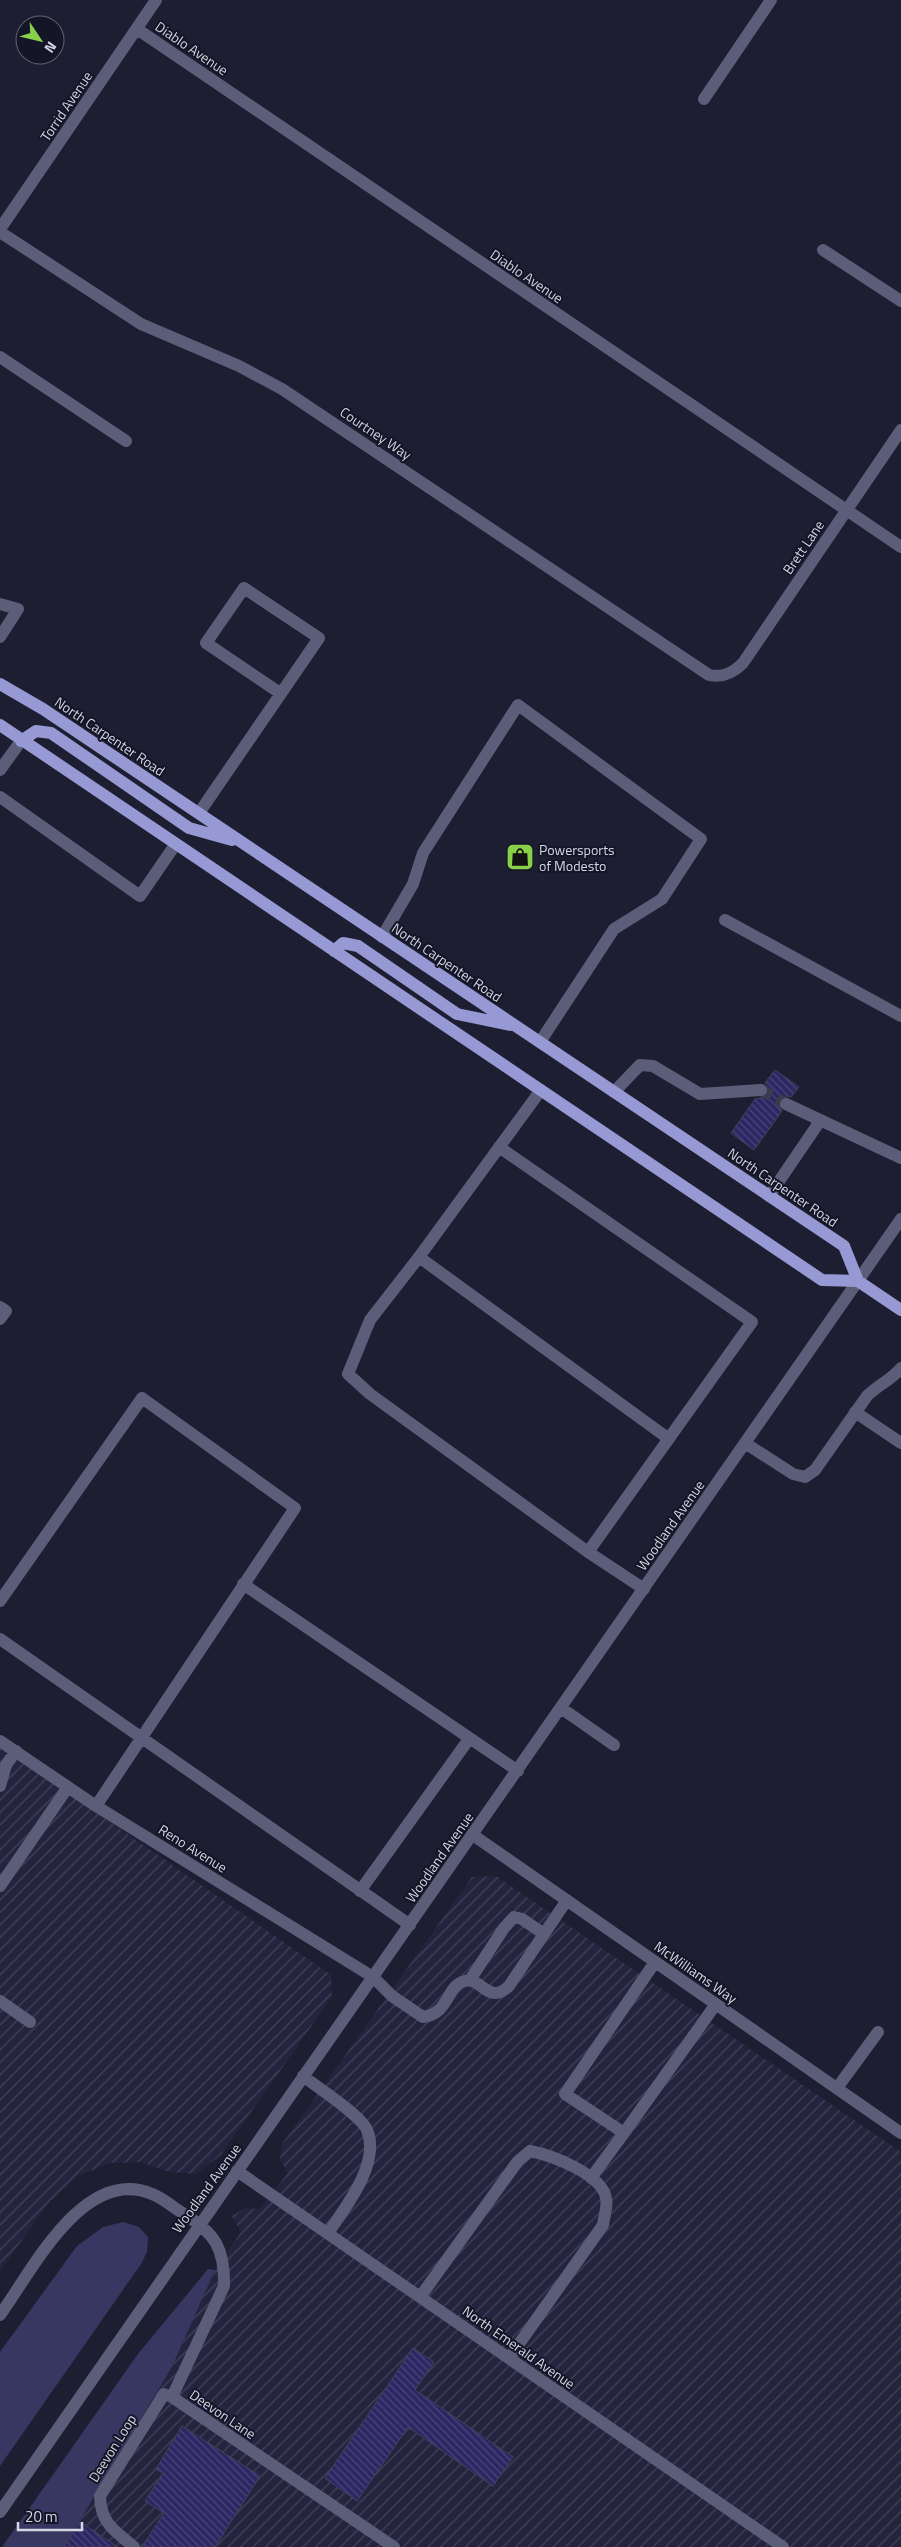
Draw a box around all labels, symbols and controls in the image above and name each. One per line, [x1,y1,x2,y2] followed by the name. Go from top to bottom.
[15,15,65,65] north arrow
[151,16,233,80] street label: Diablo Avenue
[40,38,62,58] text: N
[35,67,97,145] street label: Torrid Avenue
[486,244,568,308] street label: Diablo Avenue
[336,401,416,465] street label: Courtney Way
[777,516,829,578] street label: Brett Lane
[51,691,169,781] street label: North Carpenter Road
[539,839,615,876] place label: Powersports of Modesto
[505,842,535,872] shop icon: Powersports of Modesto
[388,917,506,1007] street label: North Carpenter Road
[724,1142,842,1232] street label: North Carpenter Road
[631,1475,709,1575] street label: Woodland Avenue
[400,1807,478,1907] street label: Woodland Avenue
[155,1819,231,1877] street label: Reno Avenue
[650,1936,742,2009] street label: McWilliams Way
[166,2139,246,2237] street label: Woodland Avenue
[458,2300,580,2394] street label: North Emerald Avenue
[186,2384,260,2444] street label: Deevon Lane
[83,2410,141,2486] street label: Deevon Loop
[18,2500,81,2532] scale bar
[25,2505,58,2528] text: 20 m

